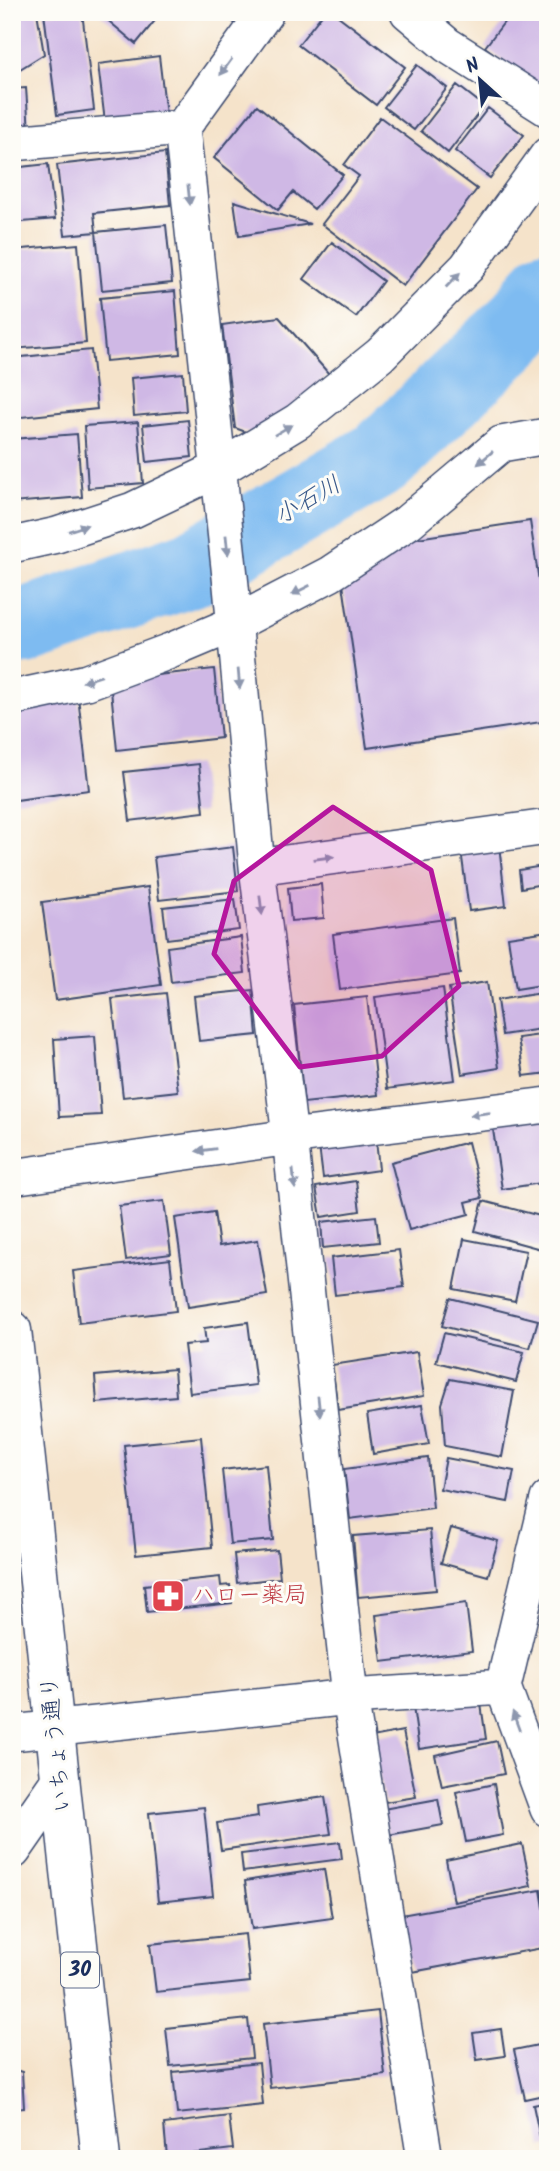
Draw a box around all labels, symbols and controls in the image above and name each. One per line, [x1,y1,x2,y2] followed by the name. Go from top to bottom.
[444,46,514,116] north arrow
[461,51,485,83] text: N
[219,58,233,76] one-way arrow
[184,185,195,207] one-way arrow
[445,272,462,289] one-way arrow
[273,424,292,436] one-way arrow
[477,450,494,465] one-way arrow
[267,466,349,536] water label: 小石川
[68,522,89,533] one-way arrow
[221,534,232,556] one-way arrow
[291,584,311,595] one-way arrow
[234,668,245,690] one-way arrow
[81,675,102,685] one-way arrow
[313,852,335,863] one-way arrow
[256,894,267,916] one-way arrow
[469,1108,491,1119] one-way arrow
[195,1144,217,1155] one-way arrow
[289,1169,300,1191] one-way arrow
[313,1395,324,1417] one-way arrow
[149,1577,187,1615] pharmacy icon: ハロー薬局
[192,1578,307,1614] place label: ハロー薬局
[32,1673,82,1815] street label: いちょう通り
[510,1711,521,1732] one-way arrow
[61,1952,99,1988] road number: 30

